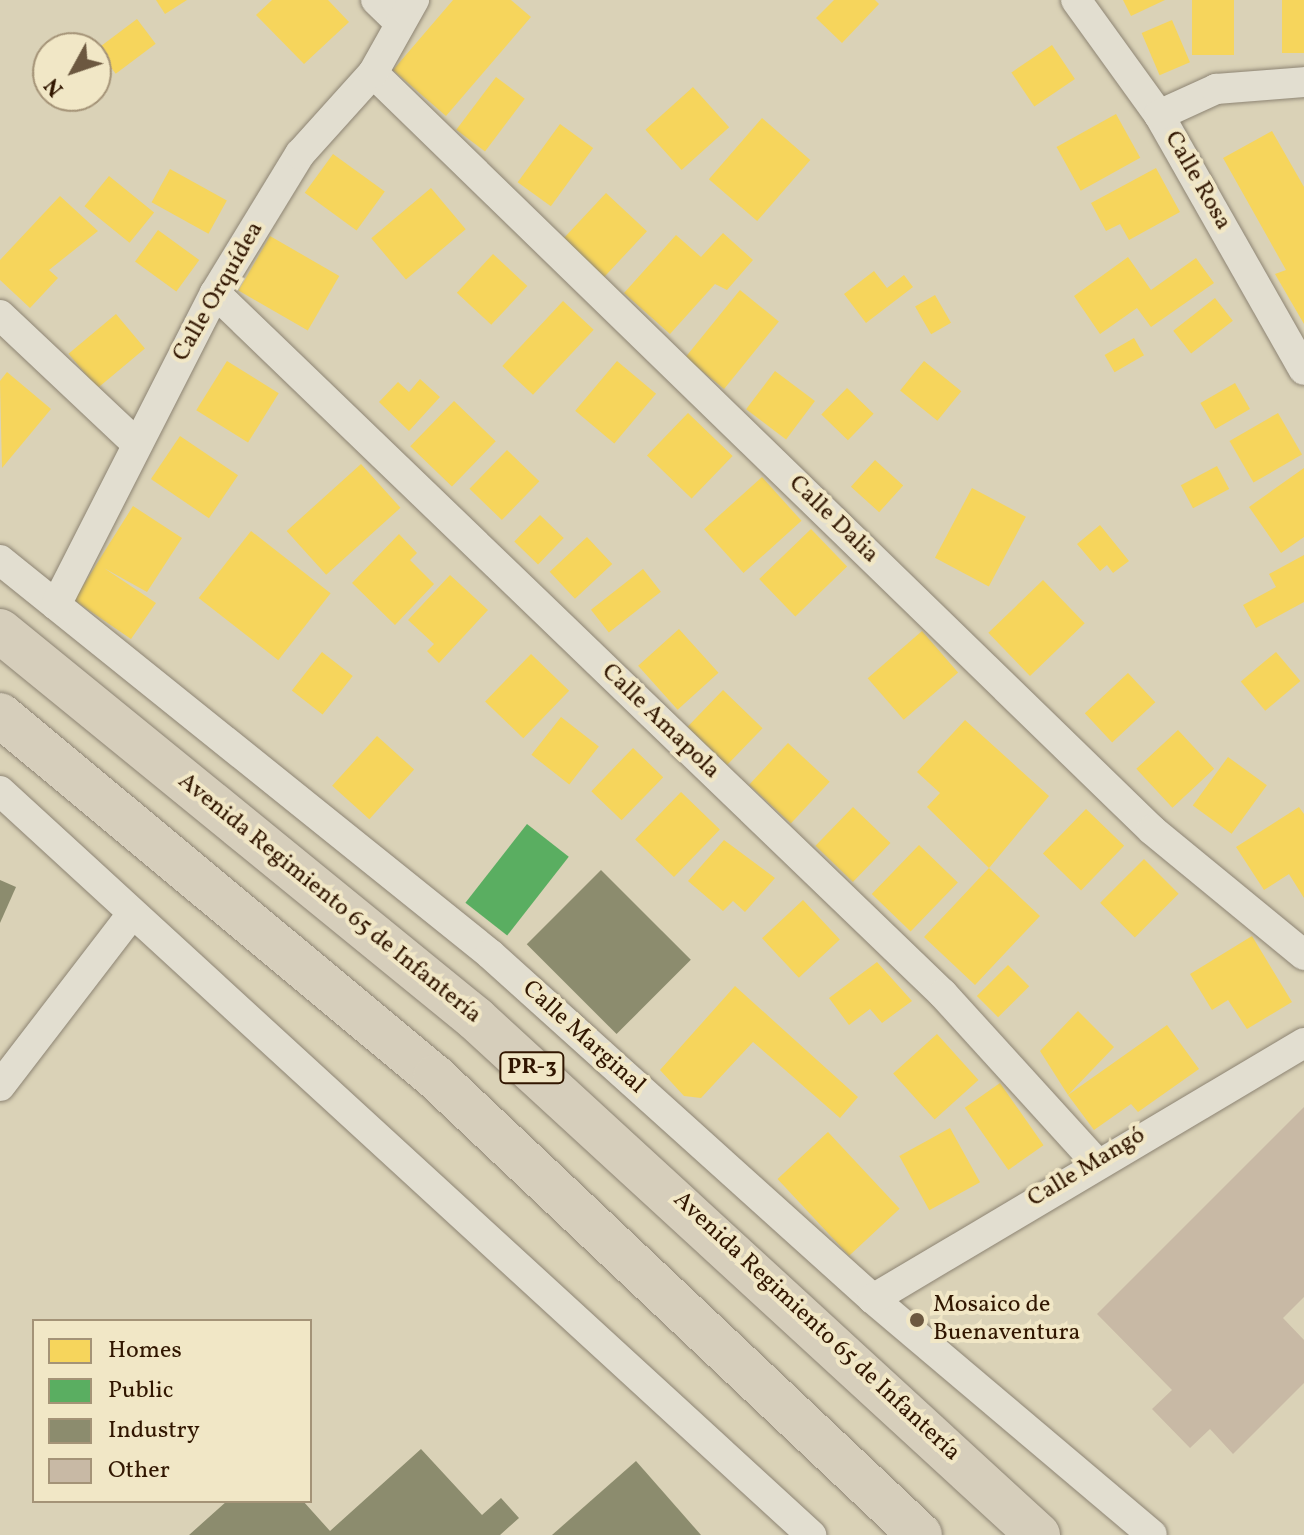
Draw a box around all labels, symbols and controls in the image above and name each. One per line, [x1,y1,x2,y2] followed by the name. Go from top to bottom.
[32,32,112,112] north arrow
[38,70,72,103] text: N
[1157,127,1237,235] street label: Calle Rosa
[167,217,271,367] street label: Calle Orquídea
[782,470,884,570] street label: Calle Dalia
[595,658,725,786] street label: Calle Amapola
[171,768,487,1030] street label: Avenida Regimiento 65 de Infantería
[516,975,650,1101] street label: Calle Marginal
[498,1050,566,1086] road number: PR-3
[1023,1122,1151,1214] street label: Calle Mangó
[666,1186,966,1468] street label: Avenida Regimiento 65 de Infantería
[933,1292,1081,1348] place label: Mosaico de Buenaventura
[908,1311,926,1329] marker: Mosaico de Buenaventura
[32,1319,312,1503] legend
[108,1334,182,1368] text: Homes
[108,1374,174,1408] text: Public
[108,1414,200,1448] text: Industry
[108,1454,170,1488] text: Other

